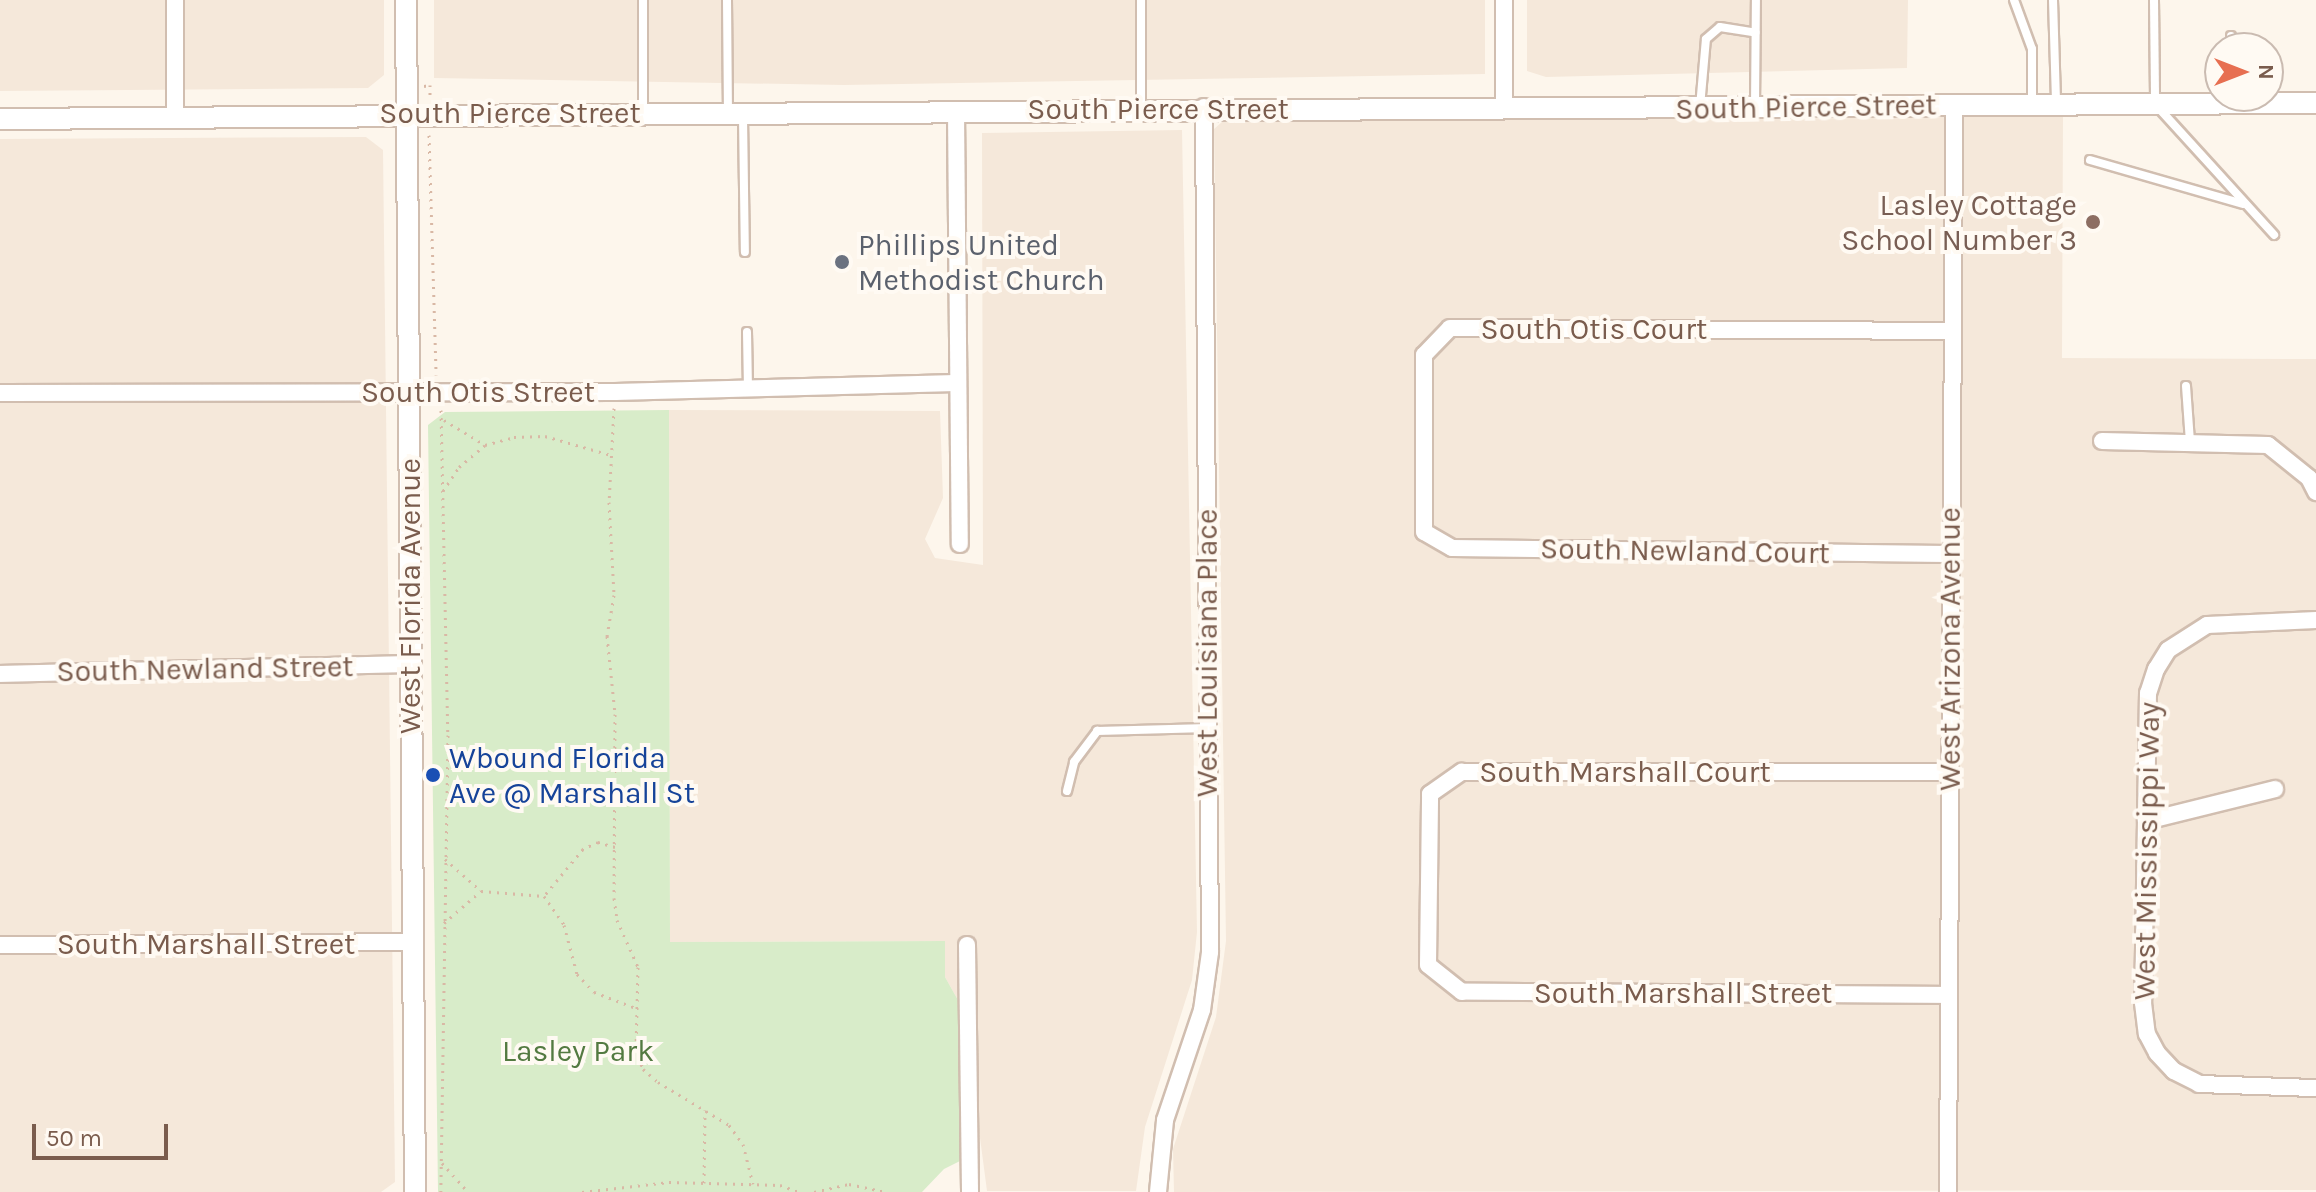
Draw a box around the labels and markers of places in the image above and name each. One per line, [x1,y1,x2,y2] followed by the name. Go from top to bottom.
[1841,187,2077,258] place label: Lasley Cottage School Number 3
[2084,213,2102,231] marker: Lasley Cottage School Number 3
[858,227,1105,298] place label: Phillips United Methodist Church
[833,253,851,271] marker: Phillips United Methodist Church
[449,740,695,810] place label: Wbound Florida Ave @ Marshall St
[424,766,442,784] marker: Wbound Florida Ave @ Marshall St

